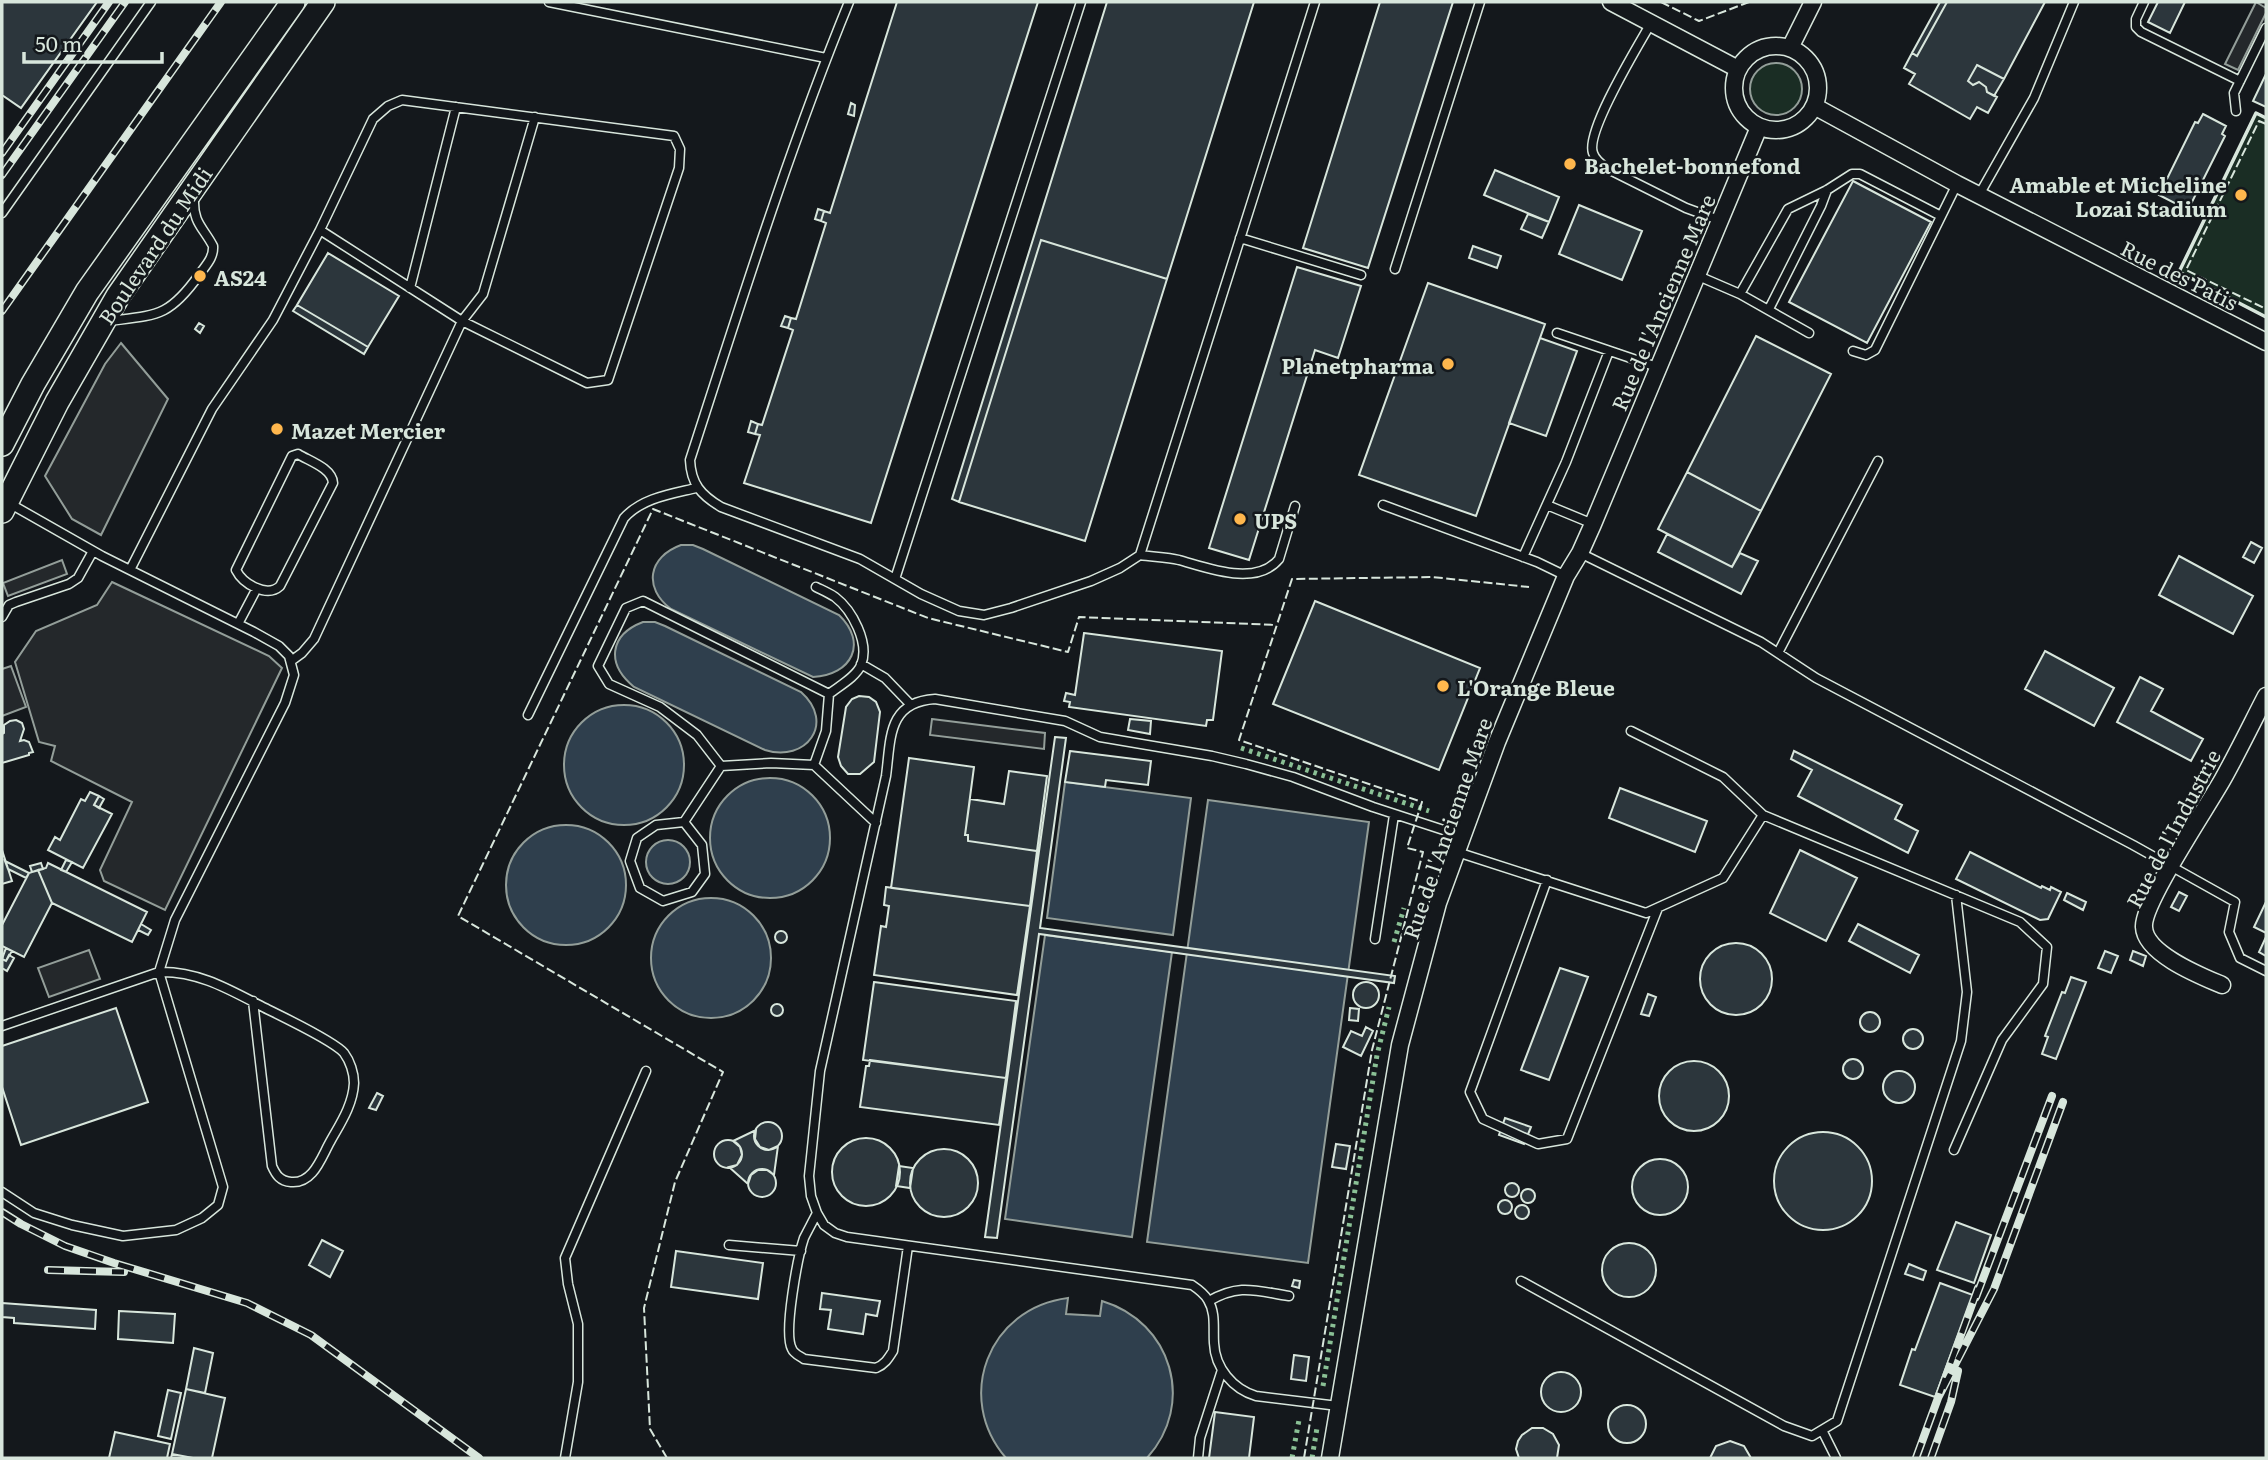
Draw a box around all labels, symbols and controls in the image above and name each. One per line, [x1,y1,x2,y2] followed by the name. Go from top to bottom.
[24,21,163,65] scale bar
[35,27,82,58] text: 50 m
[1584,149,1801,180] place label: Bachelet-bonnefond
[1562,156,1578,172] marker: Bachelet-bonnefond
[90,160,218,330] street label: Boulevard du Midi
[2009,168,2227,223] place label: Amable et Micheline Lozai Stadium
[2233,187,2249,203] marker: Amable et Micheline Lozai Stadium
[1602,189,1722,415] street label: Rue de l'Ancienne Mare
[2116,231,2244,317] street label: Rue des Patis
[214,261,267,292] place label: AS24
[192,268,208,284] marker: AS24
[1281,349,1435,380] place label: Planetpharma
[1440,356,1456,372] marker: Planetpharma
[291,414,446,445] place label: Mazet Mercier
[269,421,285,437] marker: Mazet Mercier
[1254,504,1297,535] place label: UPS
[1232,511,1248,527] marker: UPS
[1457,671,1615,702] place label: L'Orange Bleue
[1435,678,1451,694] marker: L'Orange Bleue
[1394,713,1499,943] street label: Rue de l'Ancienne Mare
[2117,743,2227,913] street label: Rue de l'Industrie

